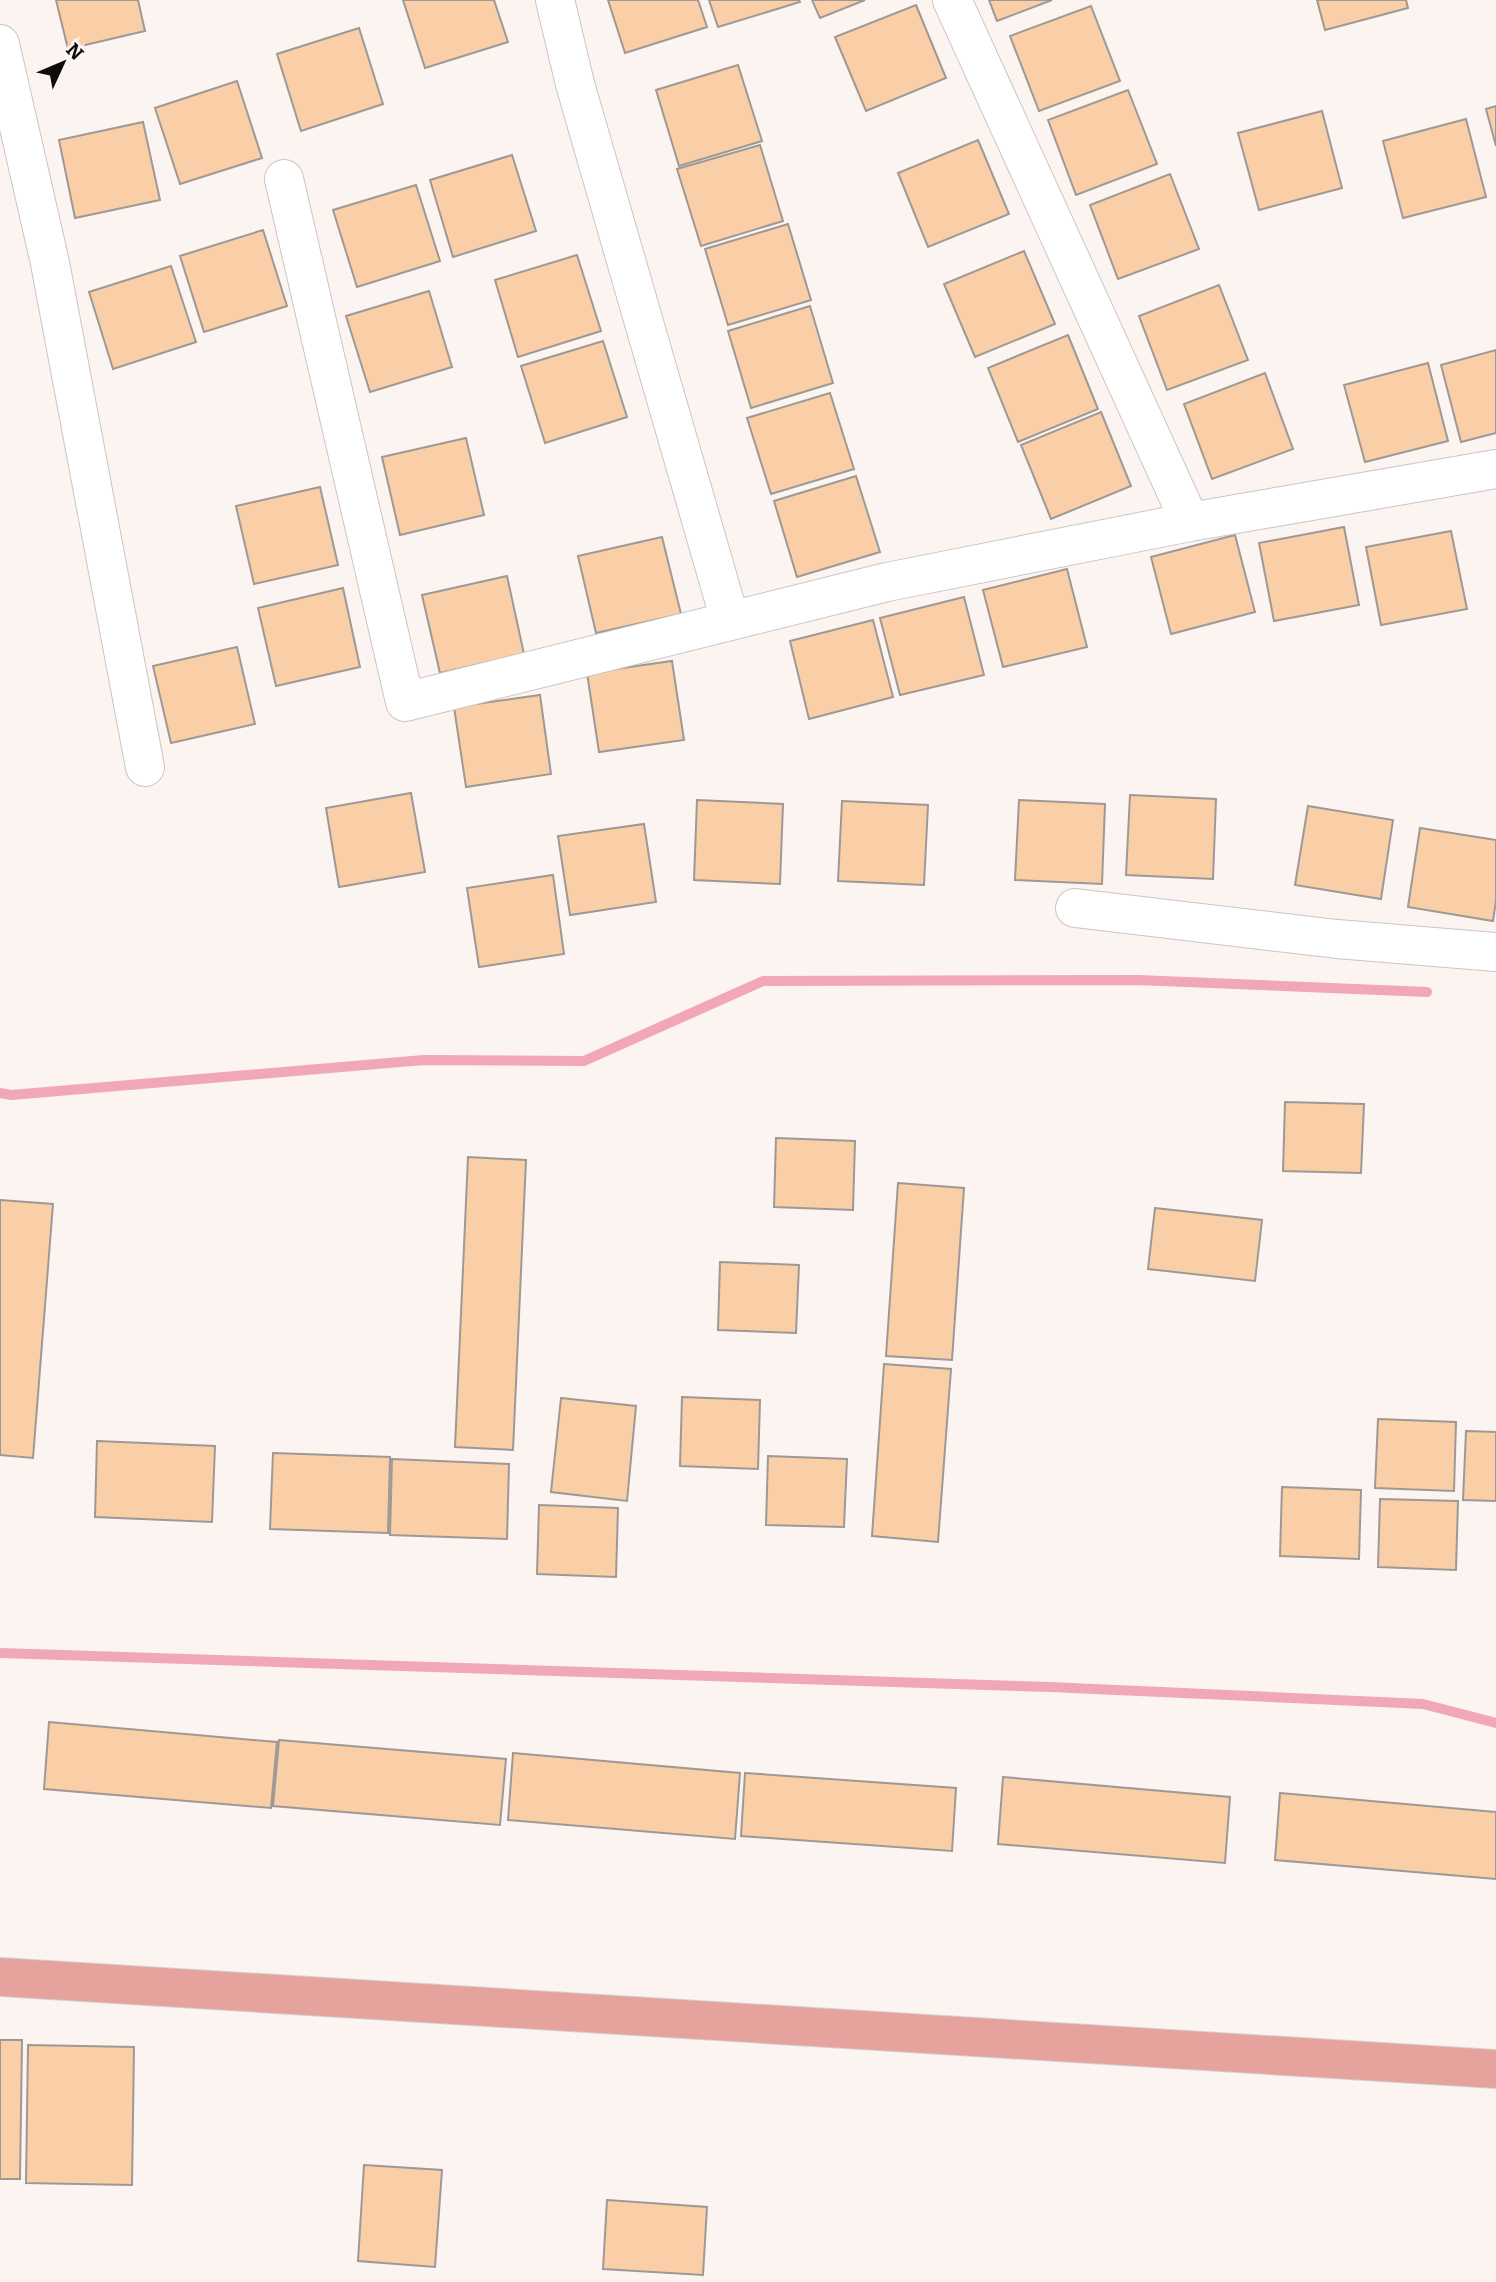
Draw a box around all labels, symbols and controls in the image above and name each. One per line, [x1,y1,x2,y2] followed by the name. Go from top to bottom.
[28,28,98,98] north arrow
[62,38,88,65] text: N

